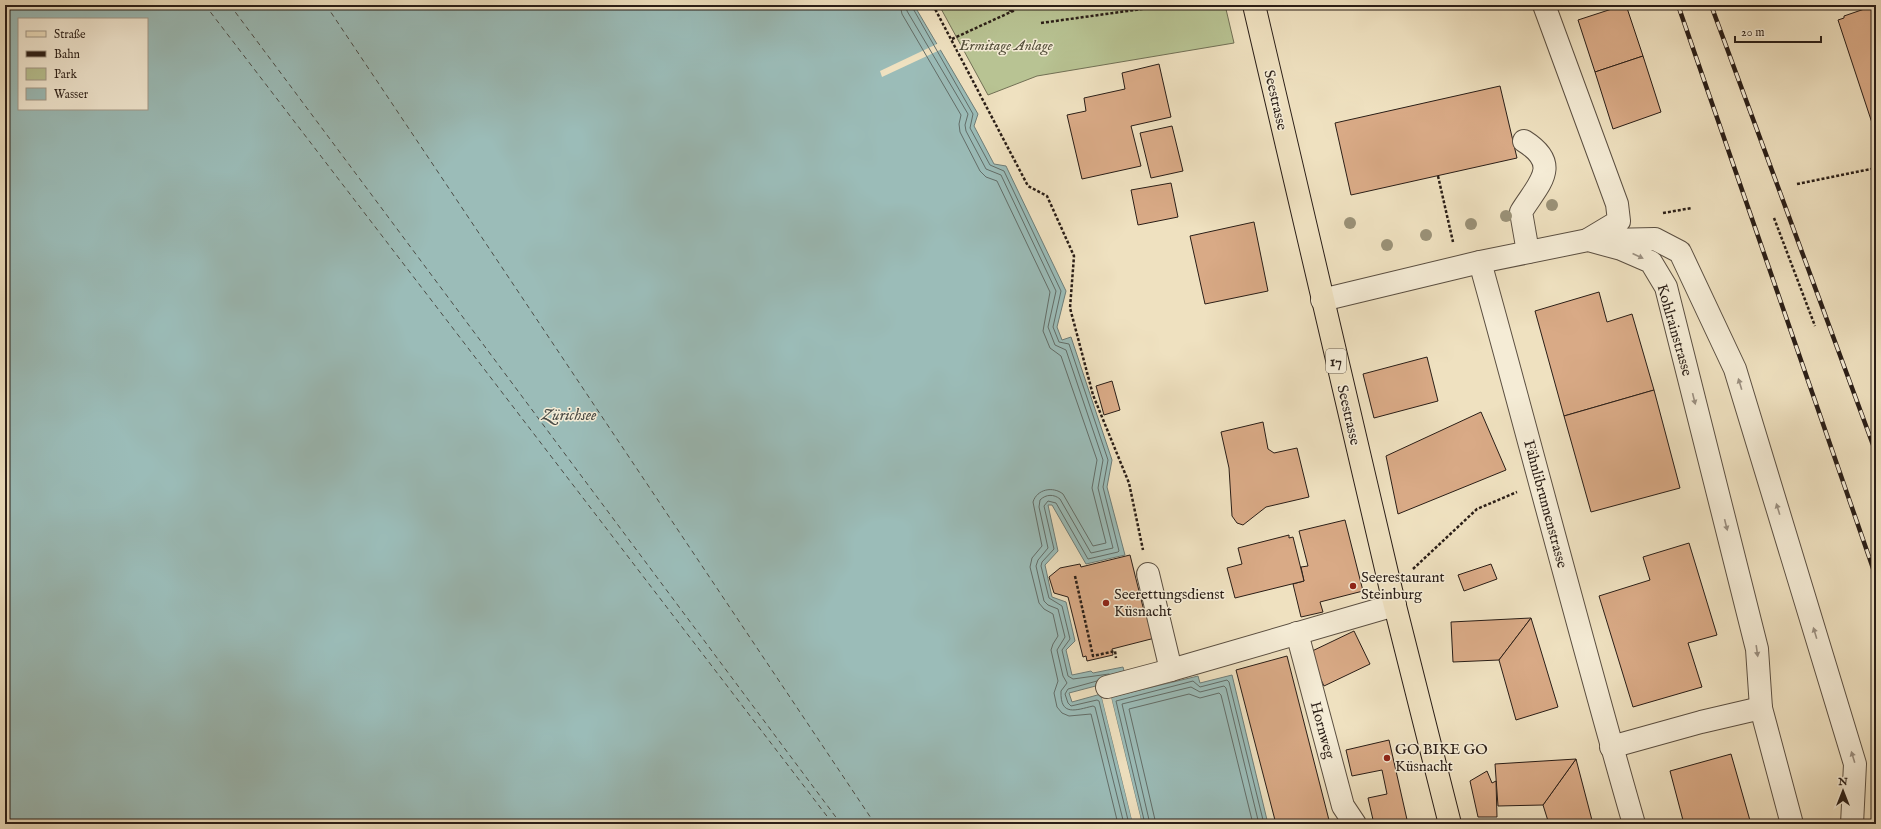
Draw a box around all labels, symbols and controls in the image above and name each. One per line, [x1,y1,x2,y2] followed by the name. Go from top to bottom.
[18,18,148,110] legend
[1735,18,1821,44] scale bar
[1741,25,1764,40] text: 20 m
[54,27,86,42] text: Straße
[958,36,1053,56] park label: Ermitage Anlage
[54,47,81,62] text: Bahn
[54,67,77,82] text: Park
[1259,68,1292,132] street label: Seestrasse
[54,87,89,102] text: Wasser
[1633,253,1644,259] one-way arrow
[1652,282,1697,378] street label: Kohlrainstrasse
[1326,349,1346,373] road number: 17
[1737,378,1743,390] one-way arrow
[1332,383,1365,447] street label: Seestrasse
[1691,393,1697,405] one-way arrow
[540,406,597,426] water label: Zürichsee
[1519,438,1572,570] street label: Fähnlibrunnenstrasse
[1775,502,1781,514] one-way arrow
[1723,519,1729,531] one-way arrow
[1361,568,1445,604] place label: Seerestaurant Steinburg
[1348,581,1358,591] marker: Seerestaurant Steinburg
[1114,585,1225,621] place label: Seerettungsdienst Küsnacht
[1101,598,1111,608] marker: Seerettungsdienst Küsnacht
[1812,627,1818,639] one-way arrow
[1754,645,1760,657] one-way arrow
[1306,699,1340,762] street label: Hornweg
[1395,740,1488,776] place label: GO BIKE GO Küsnacht
[1850,751,1856,763] one-way arrow
[1382,753,1392,763] marker: GO BIKE GO Küsnacht
[1823,771,1863,811] north arrow
[1837,775,1848,789] text: N

